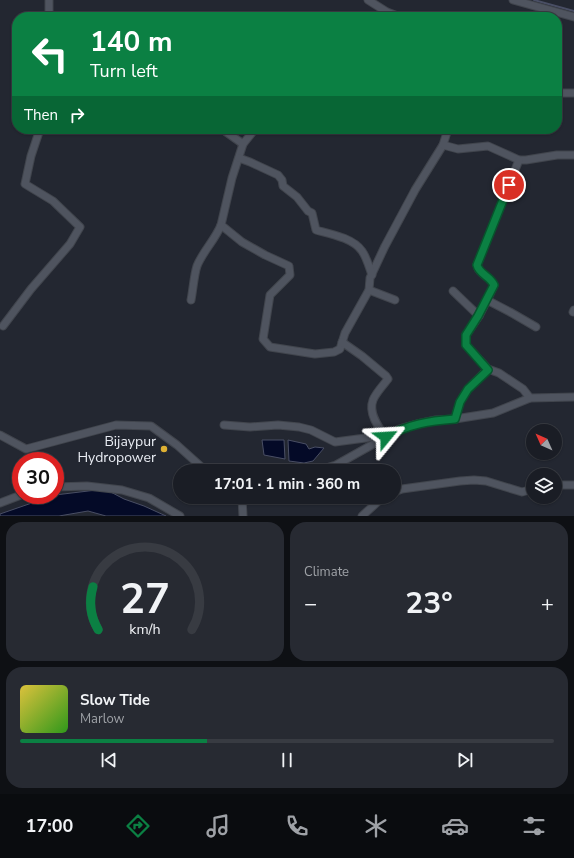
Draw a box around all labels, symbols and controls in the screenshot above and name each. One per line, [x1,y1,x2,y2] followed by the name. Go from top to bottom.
[90,23,173,61] text: 140 m
[24,28,76,80] icon: left
[90,59,158,83] text: Turn left
[66,104,88,126] icon: right
[24,105,58,125] text: Then
[492,168,526,202] pin
[498,174,520,196] icon: arrive
[365,416,407,458] position arrow
[526,424,562,460] north arrow
[526,424,562,504] map controls
[77,432,156,467] place label: Bijaypur Hydropower
[159,444,169,454] marker: Bijaypur Hydropower
[12,452,64,504] speed limit sign: 30
[526,468,562,504] button: layers
[214,474,360,494] text: 17:01 · 1 min · 360 m
[304,563,349,581] text: Climate
[120,570,170,627] text: 27
[405,583,453,624] text: 23°
[304,589,317,619] text: −
[541,589,554,619] text: +
[129,619,161,638] text: km/h
[80,690,150,710] text: Slow Tide
[80,710,125,728] text: Marlow
[98,749,120,771] icon: previous
[276,749,298,771] icon: pause
[454,749,476,771] icon: next
[124,812,152,840] icon: directions
[204,812,232,840] icon: music
[283,812,311,840] icon: phone
[362,812,390,840] icon: climate
[441,812,469,840] icon: car
[520,812,548,840] icon: filters
[26,814,73,838] text: 17:00

